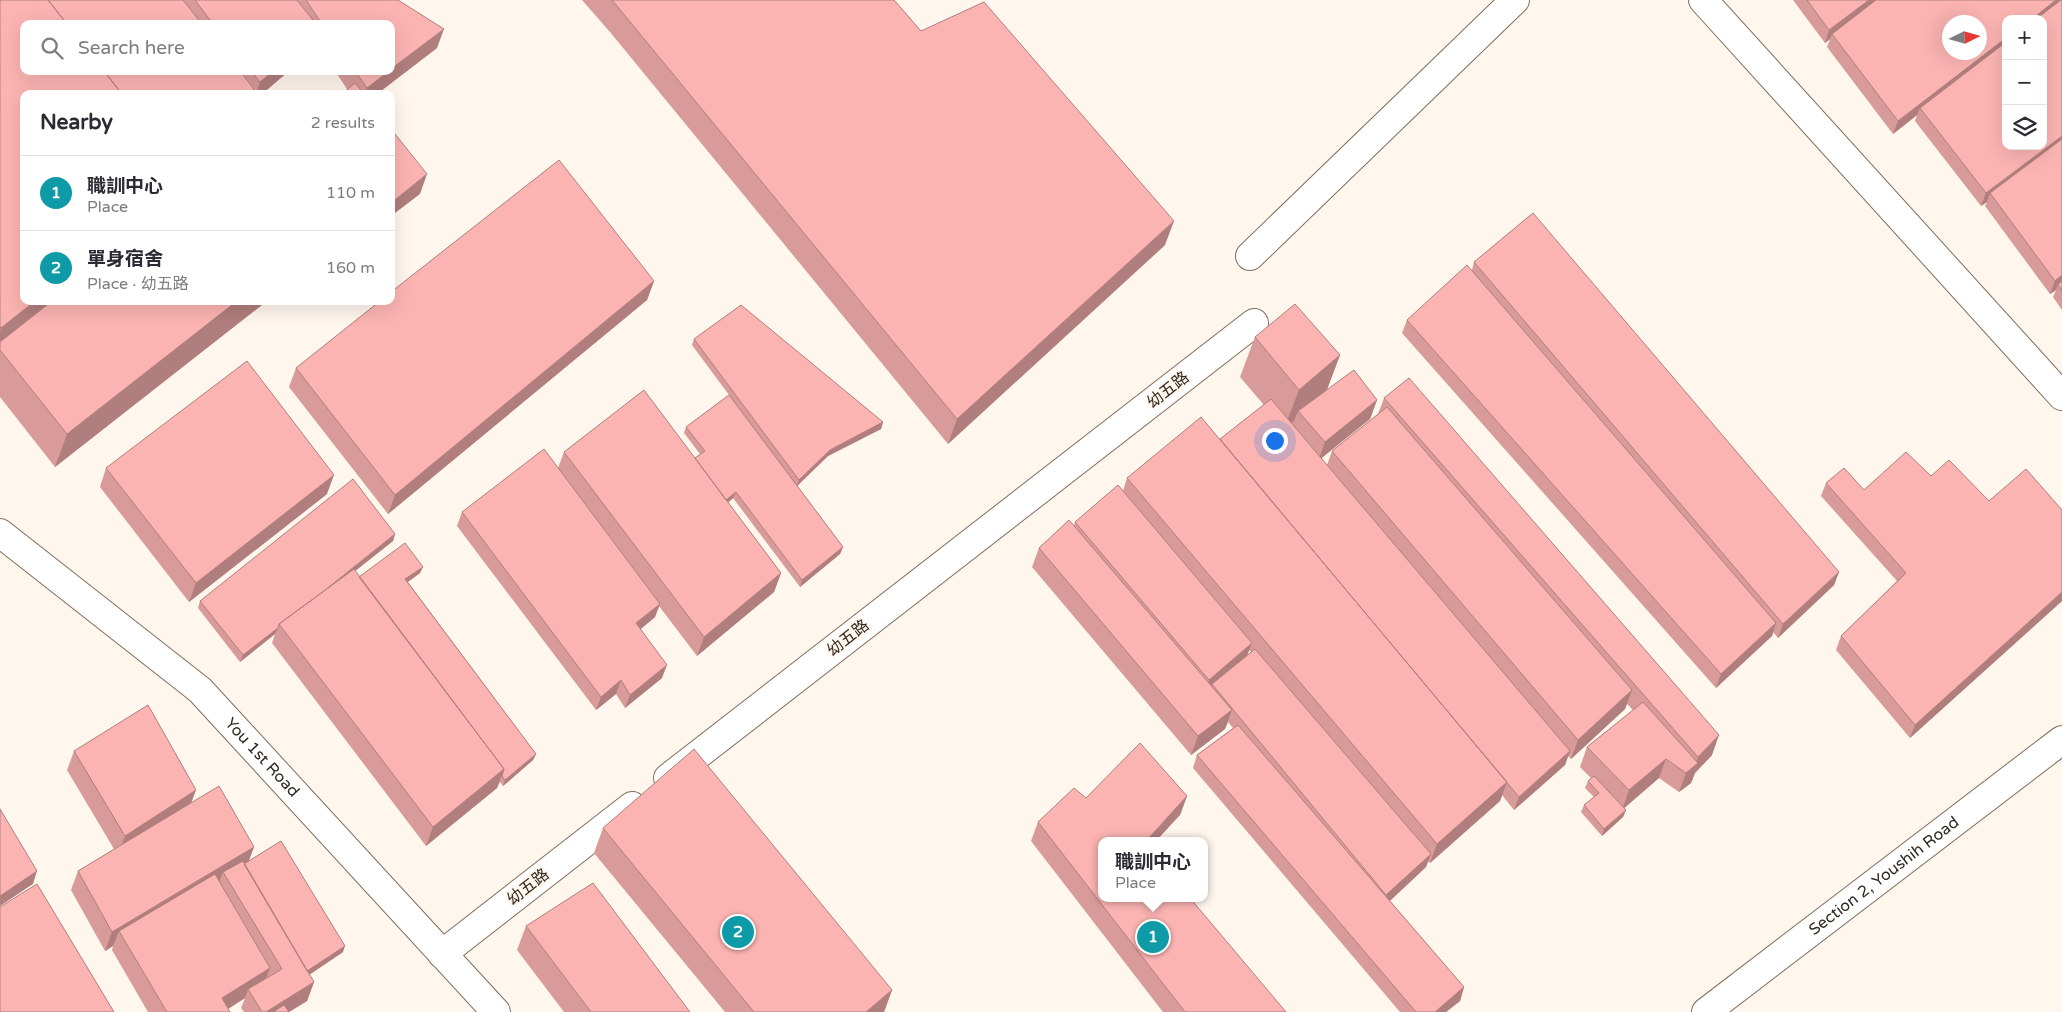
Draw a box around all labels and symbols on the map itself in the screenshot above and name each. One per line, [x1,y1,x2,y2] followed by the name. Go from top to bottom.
[1942,15,1987,60] north arrow
[1143,367,1193,413] street label: 幼五路
[1262,428,1288,454] your location
[823,615,873,661] street label: 幼五路
[221,714,304,801] street label: You 1st Road
[1805,812,1963,940] street label: Section 2, Youshih Road
[503,864,553,910] street label: 幼五路
[722,913,754,951] pin: 2
[1137,918,1169,956] pin: 1

